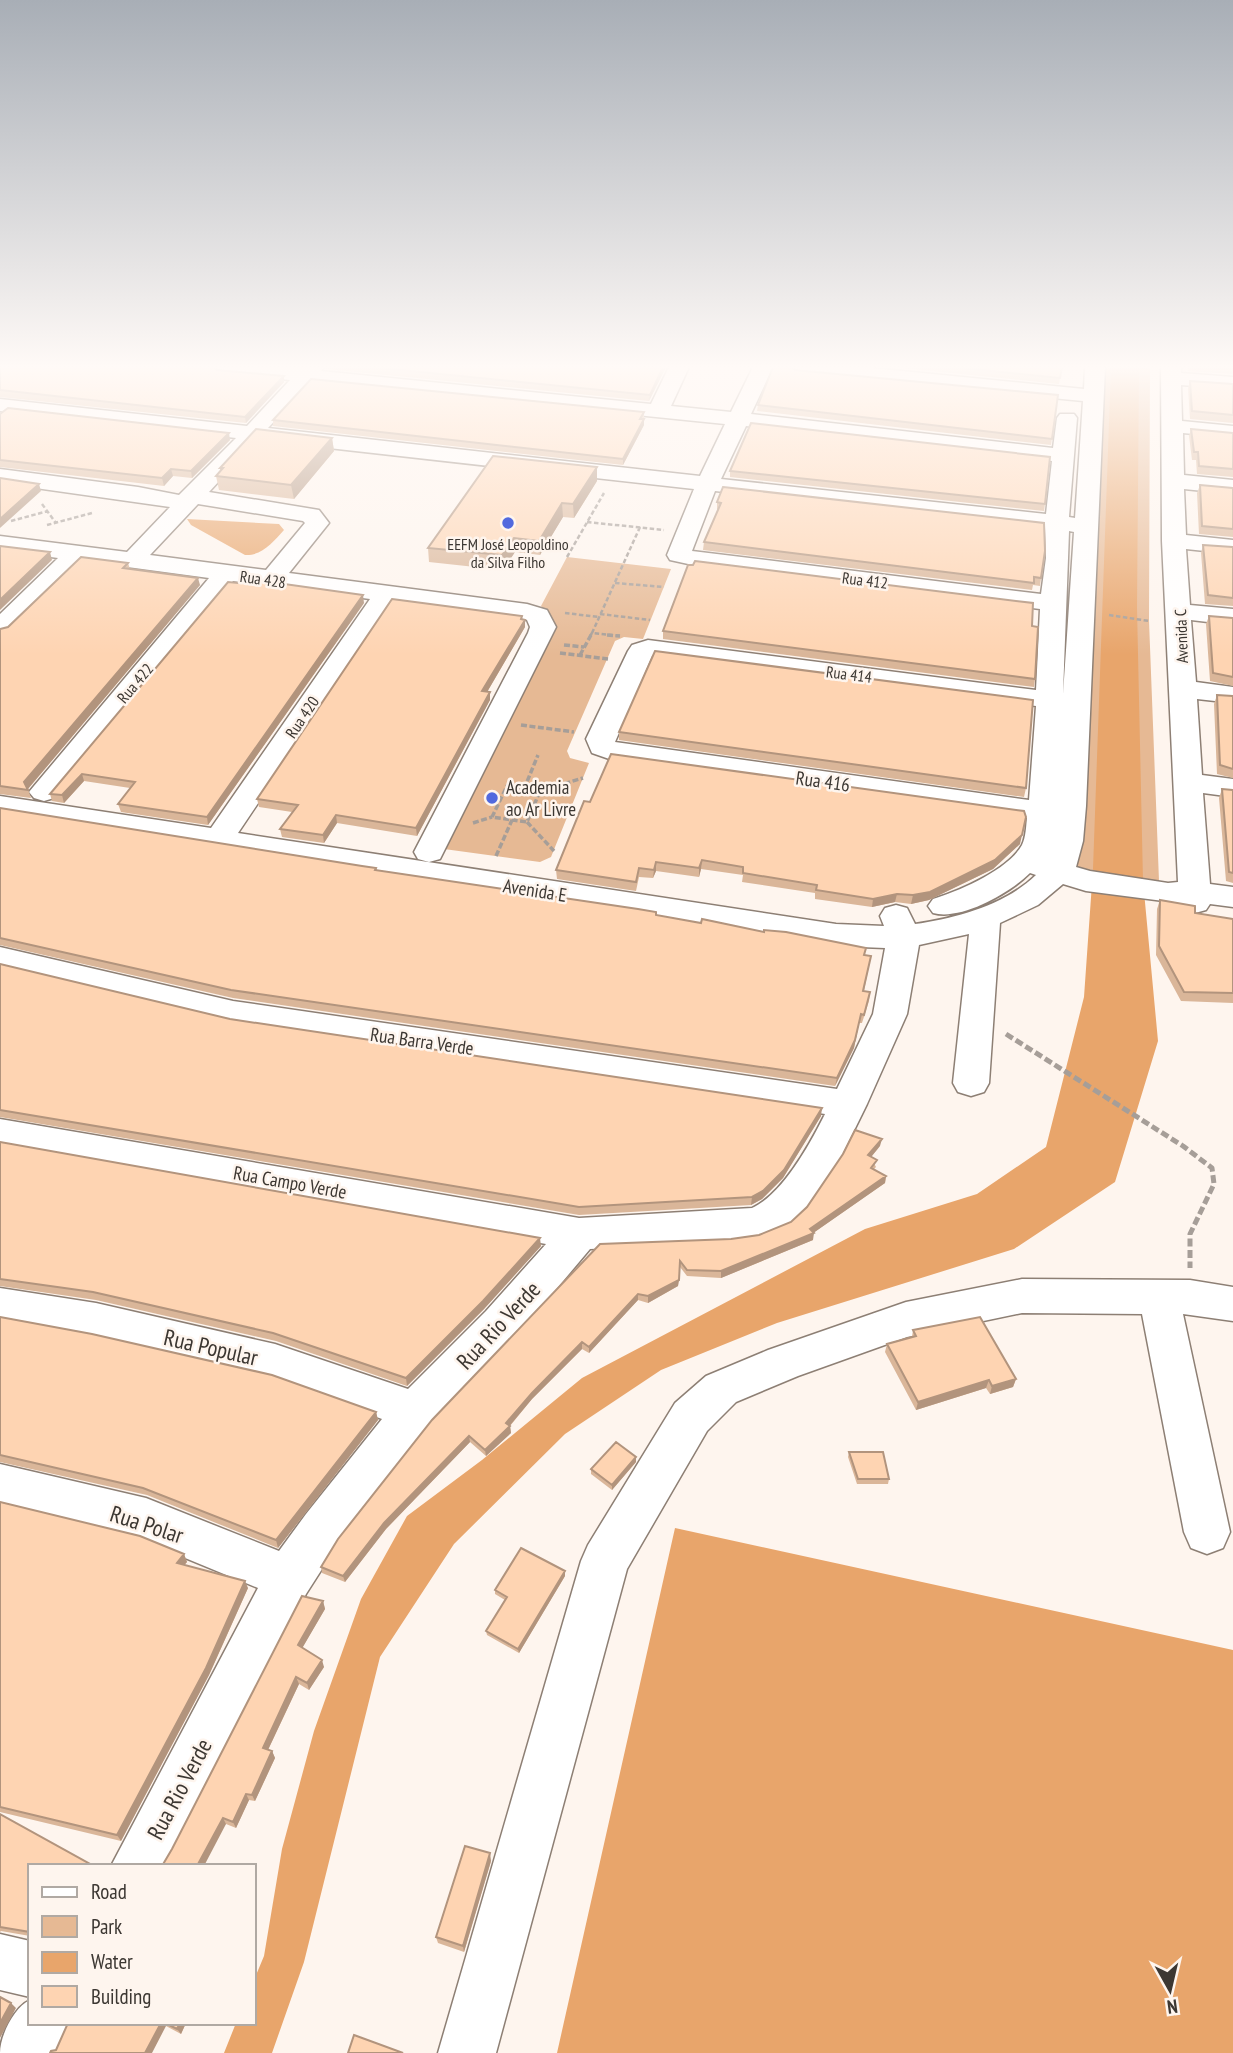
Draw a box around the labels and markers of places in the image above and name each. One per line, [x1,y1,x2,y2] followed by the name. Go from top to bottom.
[500,515,516,531] marker: EEFM José Leopoldino da Silva Filho
[447,534,569,572] place label: EEFM José Leopoldino da Silva Filho
[506,775,576,821] place label: Academia ao Ar Livre
[484,790,500,806] marker: Academia ao Ar Livre

